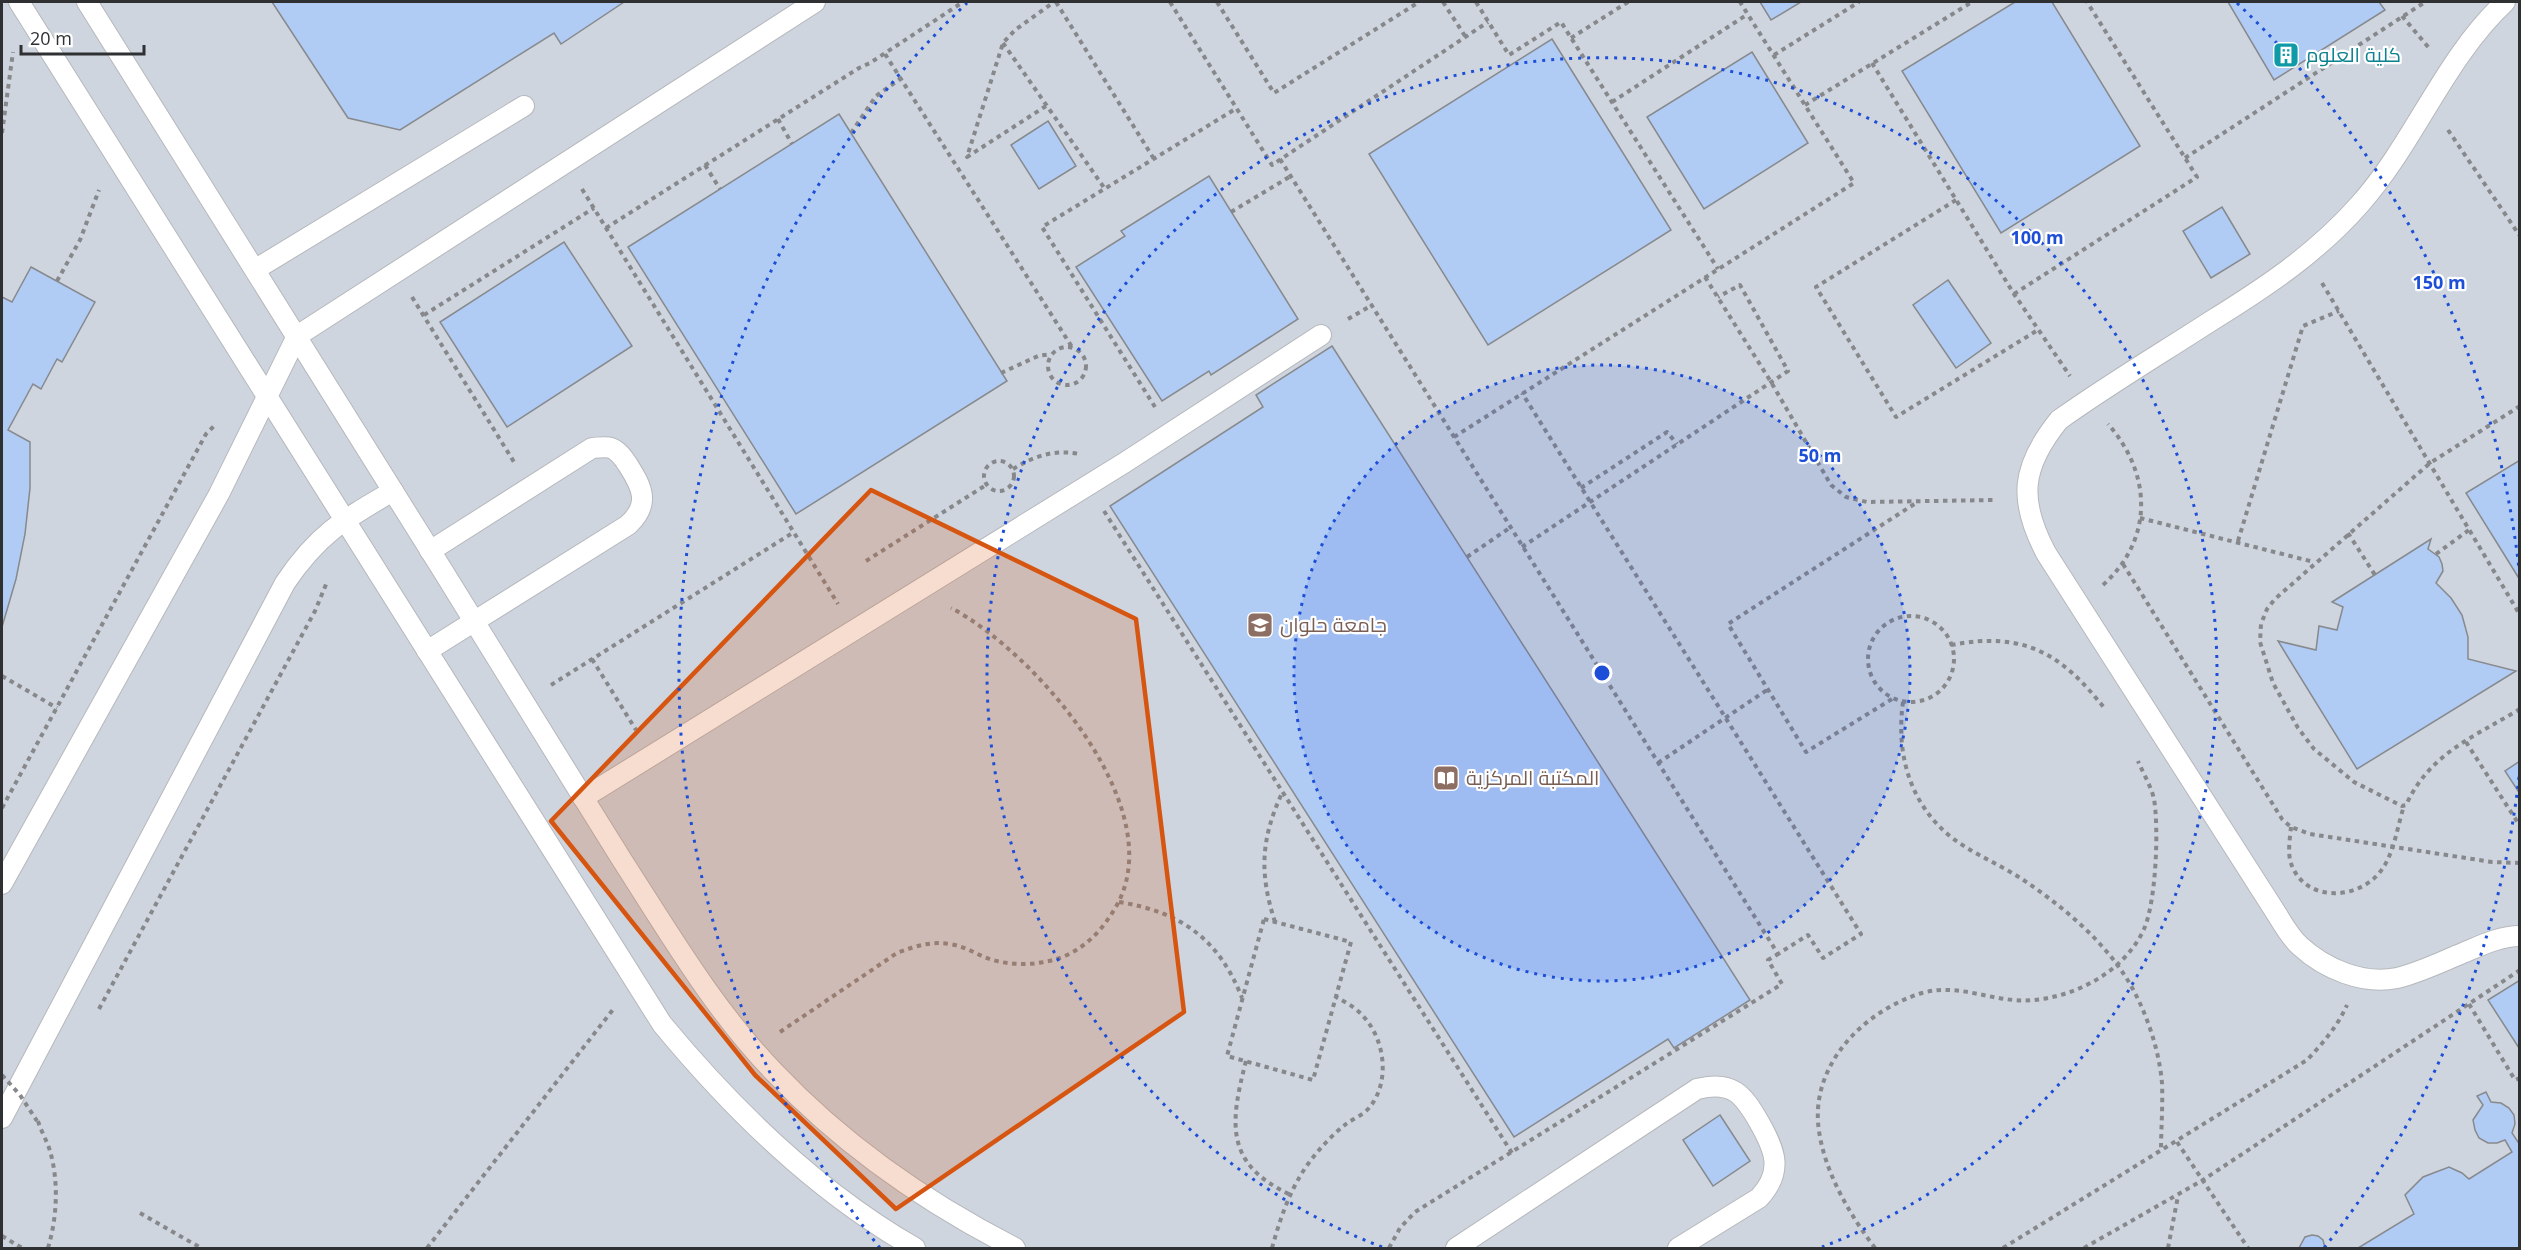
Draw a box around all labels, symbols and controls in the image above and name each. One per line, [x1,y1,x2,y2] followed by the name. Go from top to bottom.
[21,18,144,56] scale bar
[30,26,72,50] text: 20 m
[2271,40,2301,70] building icon: كلية العلوم
[2306,41,2401,69] place label: كلية العلوم
[2010,225,2064,249] text: 100 m
[2412,270,2466,294] text: 150 m
[1799,443,1841,467] text: 50 m
[1245,610,1275,640] school or university icon: جامعة حلوان
[1280,611,1387,638] place label: جامعة حلوان
[1592,663,1612,683] centre of rings
[1431,763,1461,793] library icon: المكتبة المركزية
[1466,764,1599,791] place label: المكتبة المركزية

